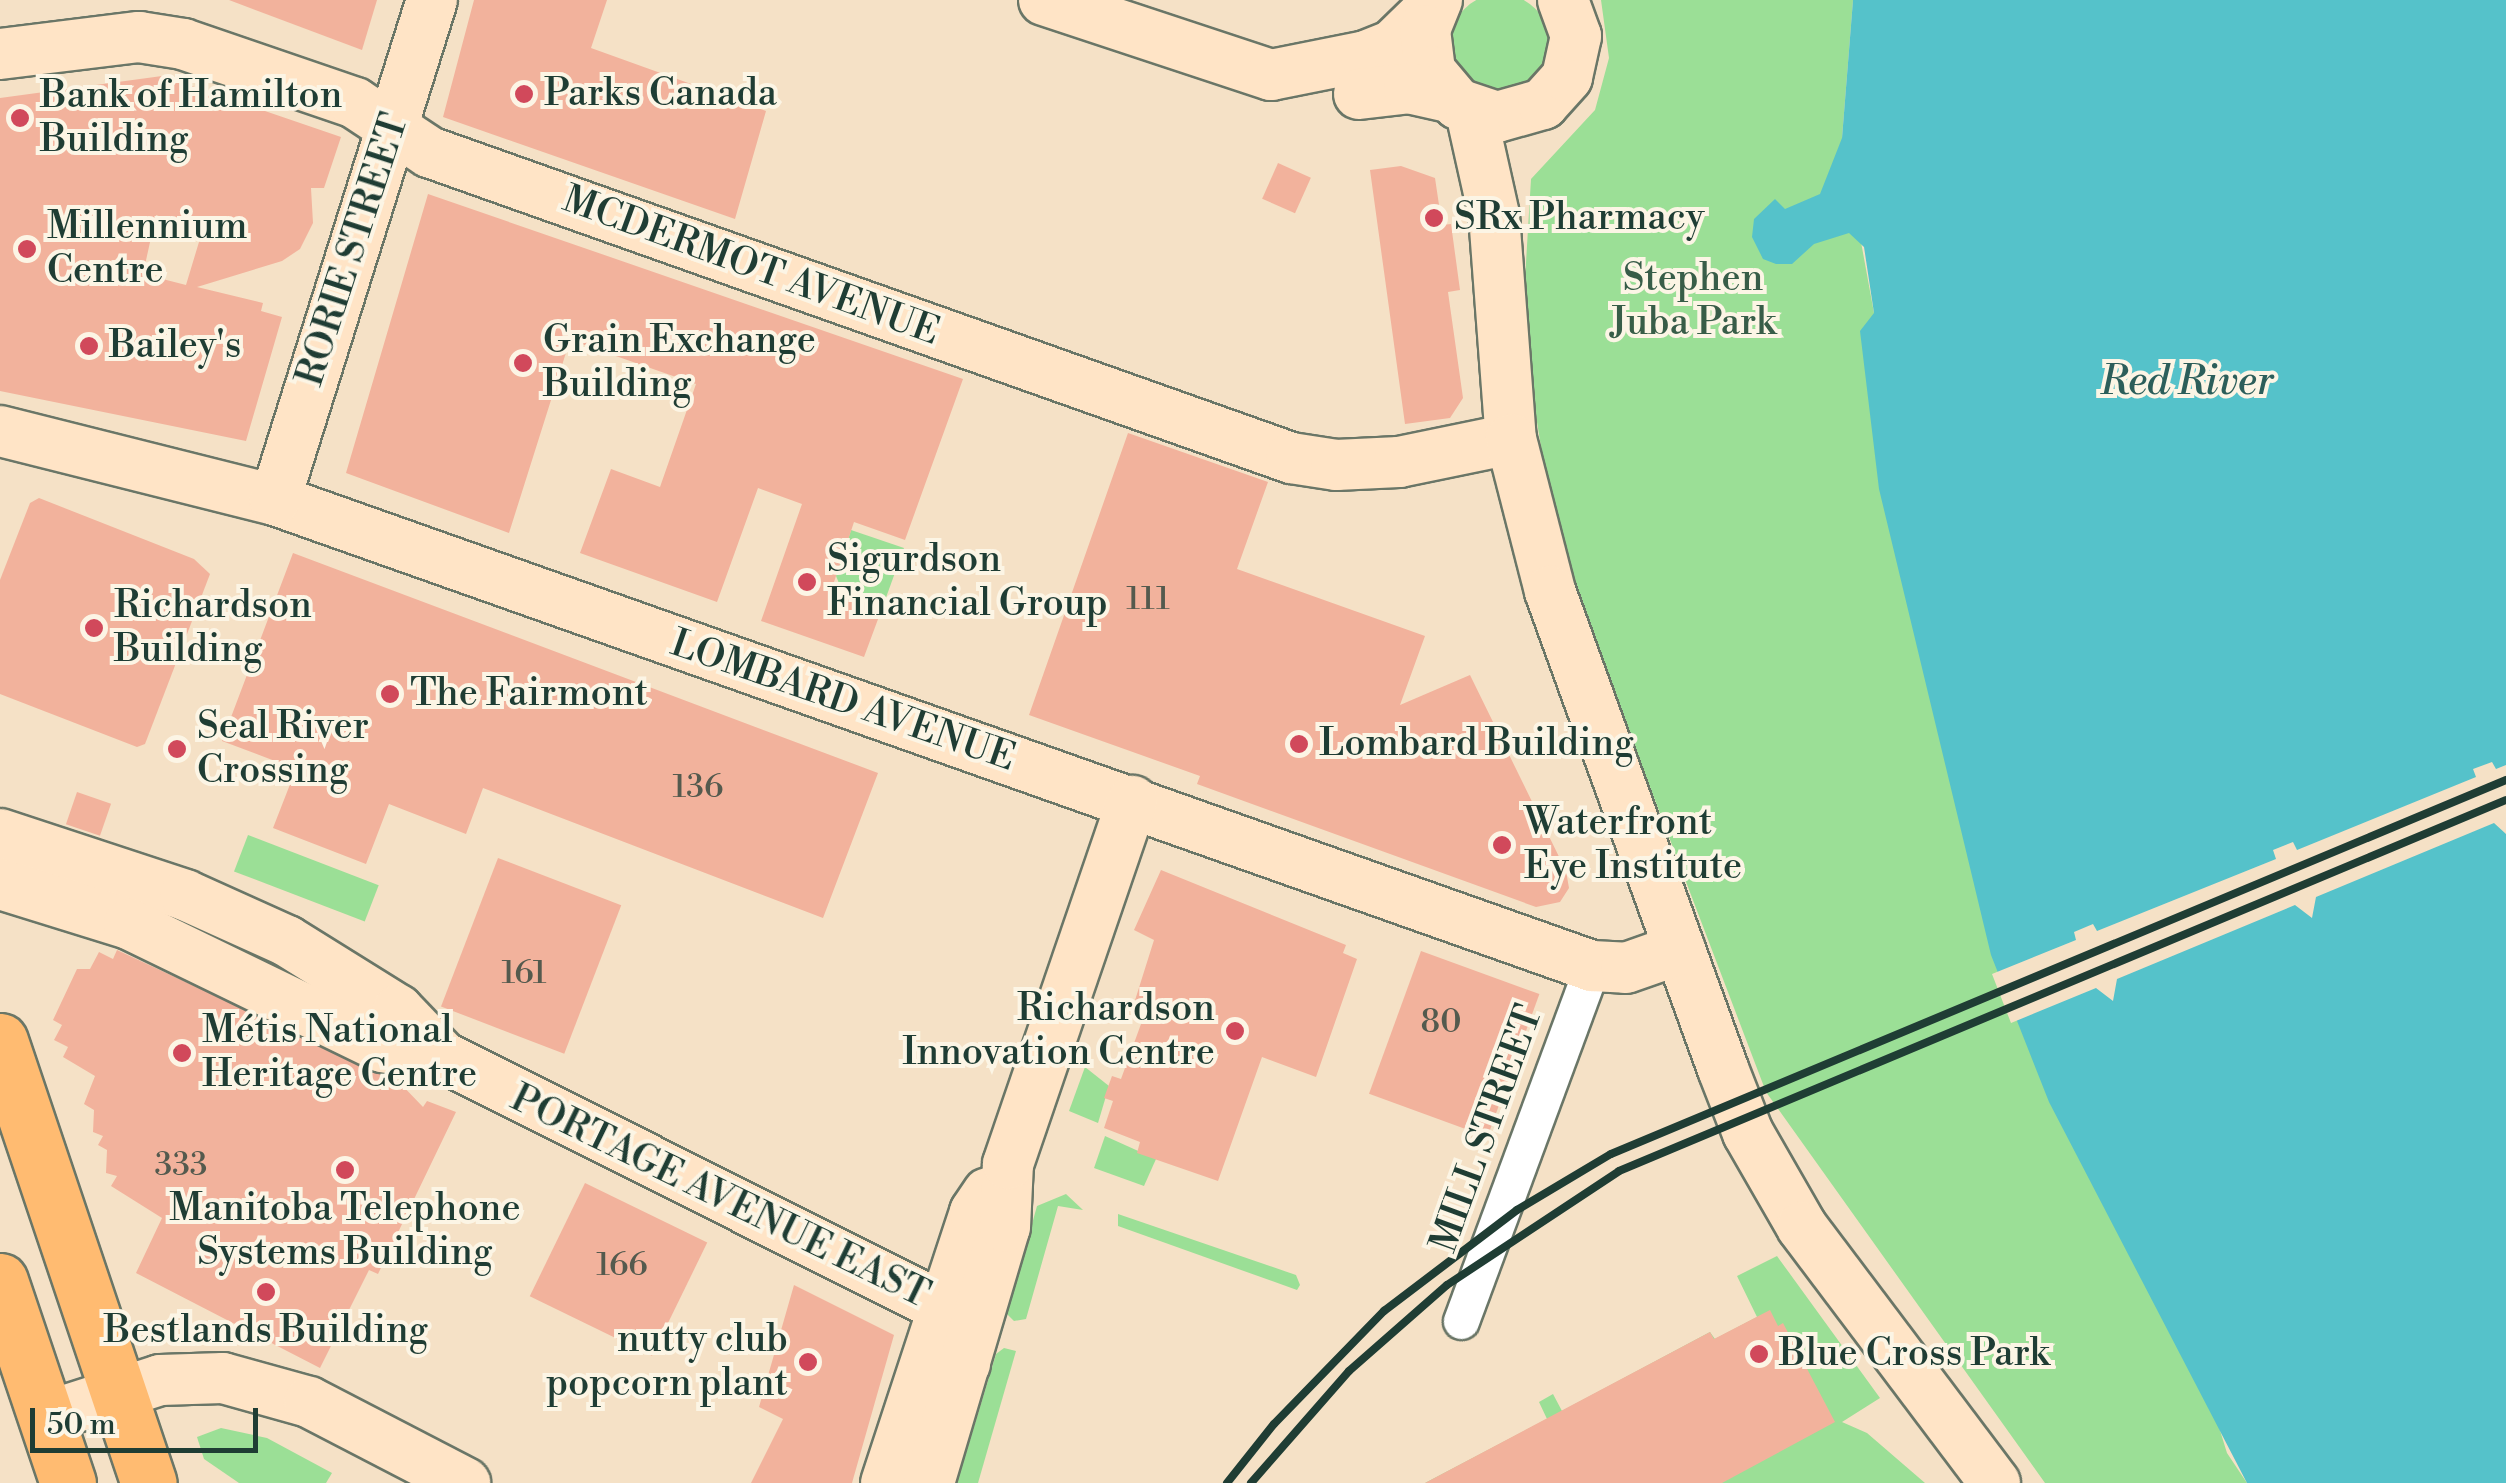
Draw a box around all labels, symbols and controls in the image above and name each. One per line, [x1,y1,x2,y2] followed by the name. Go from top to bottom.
[544,71,777,117] place label: Parks Canada
[40,73,342,162] place label: Bank of Hamilton Building
[513,83,535,105] marker: Parks Canada
[9,107,31,129] marker: Bank of Hamilton Building
[287,108,419,392] street label: RORIE STREET
[556,177,946,355] street label: MCDERMOT AVENUE
[1454,195,1704,241] place label: SRx Pharmacy
[47,204,248,294] place label: Millennium Centre
[1423,207,1445,229] marker: SRx Pharmacy
[16,238,38,260] marker: Millennium Centre
[1610,256,1776,346] park label: Stephen Juba Park
[543,318,816,408] place label: Grain Exchange Building
[109,323,241,369] place label: Bailey's
[78,335,100,357] marker: Bailey's
[512,352,534,374] marker: Grain Exchange Building
[2100,358,2274,406] water label: Red River
[827,537,1108,626] place label: Sigurdson Financial Group
[796,571,818,593] marker: Sigurdson Financial Group
[1126,580,1170,618] house number: 111
[114,583,312,672] place label: Richardson Building
[83,617,105,639] marker: Richardson Building
[665,621,1021,781] street label: LOMBARD AVENUE
[410,671,648,717] place label: The Fairmont
[379,683,401,705] marker: The Fairmont
[197,704,369,794] place label: Seal River Crossing
[1319,721,1634,767] place label: Lombard Building
[1288,733,1310,755] marker: Lombard Building
[166,738,188,760] marker: Seal River Crossing
[673,768,723,806] house number: 136
[1524,800,1742,889] place label: Waterfront Eye Institute
[1489,832,1515,858] marker: Waterfront Eye Institute
[502,954,546,992] house number: 161
[902,986,1215,1076] place label: Richardson Innovation Centre
[1421,999,1553,1259] street label: MILL STREET
[1421,1003,1461,1041] house number: 80
[202,1008,477,1098] place label: Métis National Heritage Centre
[1224,1020,1246,1042] marker: Richardson Innovation Centre
[171,1042,193,1064] marker: Métis National Heritage Centre
[503,1076,937,1318] street label: PORTAGE AVENUE EAST
[155,1146,207,1184] house number: 333
[334,1159,356,1181] marker: Manitoba Telephone Systems Building
[169,1186,521,1276] place label: Manitoba Telephone Systems Building
[596,1246,648,1284] house number: 166
[255,1281,277,1303] marker: Bestlands Building
[104,1308,428,1354] place label: Bestlands Building
[546,1317,788,1406] place label: nutty club popcorn plant
[1779,1331,2049,1377] place label: Blue Cross Park
[1748,1343,1770,1365] marker: Blue Cross Park
[797,1351,819,1373] marker: nutty club popcorn plant
[35,1388,262,1450] scale bar
[47,1406,116,1444] text: 50 m

